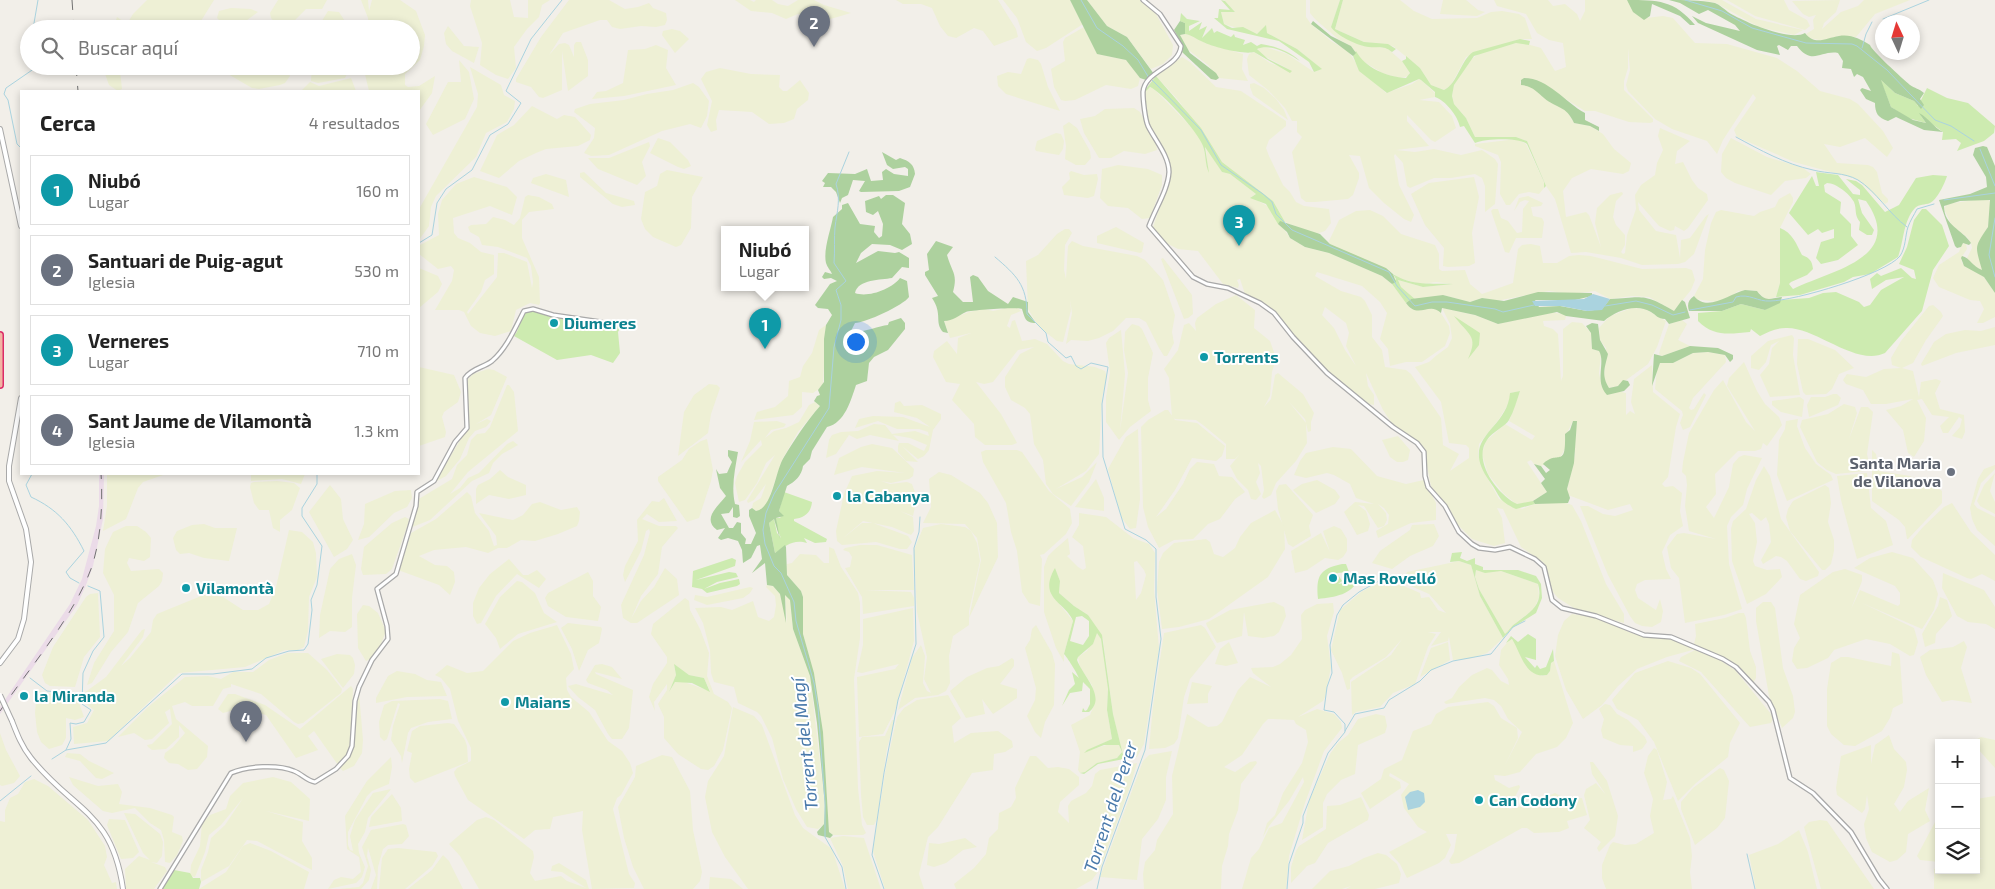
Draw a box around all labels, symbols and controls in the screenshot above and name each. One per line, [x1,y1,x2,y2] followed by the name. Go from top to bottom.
[798,6,830,47] pin: 2
[1875,15,1920,60] north arrow
[20,20,420,75] search box
[38,34,66,62] icon: search
[78,36,178,59] text: Buscar aquí
[40,110,96,135] text: Cerca
[309,113,400,132] text: 4 resultados
[88,169,141,192] text: Niubó
[54,181,60,200] text: 1
[356,181,399,200] text: 160 m
[88,192,129,211] text: Lugar
[1223,205,1255,246] pin: 3
[721,226,809,291] popup
[739,238,791,261] text: Niubó
[88,249,283,272] text: Santuari de Puig-agut
[52,261,62,280] text: 2
[354,261,399,280] text: 530 m
[739,261,780,280] text: Lugar
[88,272,135,291] text: Iglesia
[749,308,781,349] pin: 1
[564,313,636,332] place label: Diumeres
[548,317,560,329] marker: Diumeres
[88,329,169,352] text: Verneres
[843,329,869,355] your location
[52,341,62,360] text: 3
[357,341,399,360] text: 710 m
[1214,347,1279,366] place label: Torrents
[1198,351,1210,363] marker: Torrents
[88,352,129,371] text: Lugar
[88,409,312,432] text: Sant Jaume de Vilamontà
[52,421,62,440] text: 4
[354,421,399,440] text: 1.3 km
[88,432,135,451] text: Iglesia
[1850,453,1941,490] place label: Santa Maria de Vilanova
[1945,466,1957,478] marker: Santa Maria de Vilanova
[847,486,930,506] place label: la Cabanya
[831,490,843,502] marker: la Cabanya
[1343,568,1436,587] place label: Mas Rovelló
[1327,572,1339,584] marker: Mas Rovelló
[196,578,274,597] place label: Vilamontà
[180,582,192,594] marker: Vilamontà
[786,675,822,812] water label: Torrent del Magí
[34,686,115,705] place label: la Miranda
[18,690,30,702] marker: la Miranda
[515,692,570,711] place label: Maians
[499,696,511,708] marker: Maians
[230,701,262,742] pin: 4
[1078,738,1142,875] water label: Torrent del Perer
[1935,739,1980,874] map controls
[1935,739,1980,784] button: +
[1935,784,1980,829] button: −
[1489,790,1577,810] place label: Can Codony
[1473,794,1485,806] marker: Can Codony
[1935,829,1980,874] button: layers

